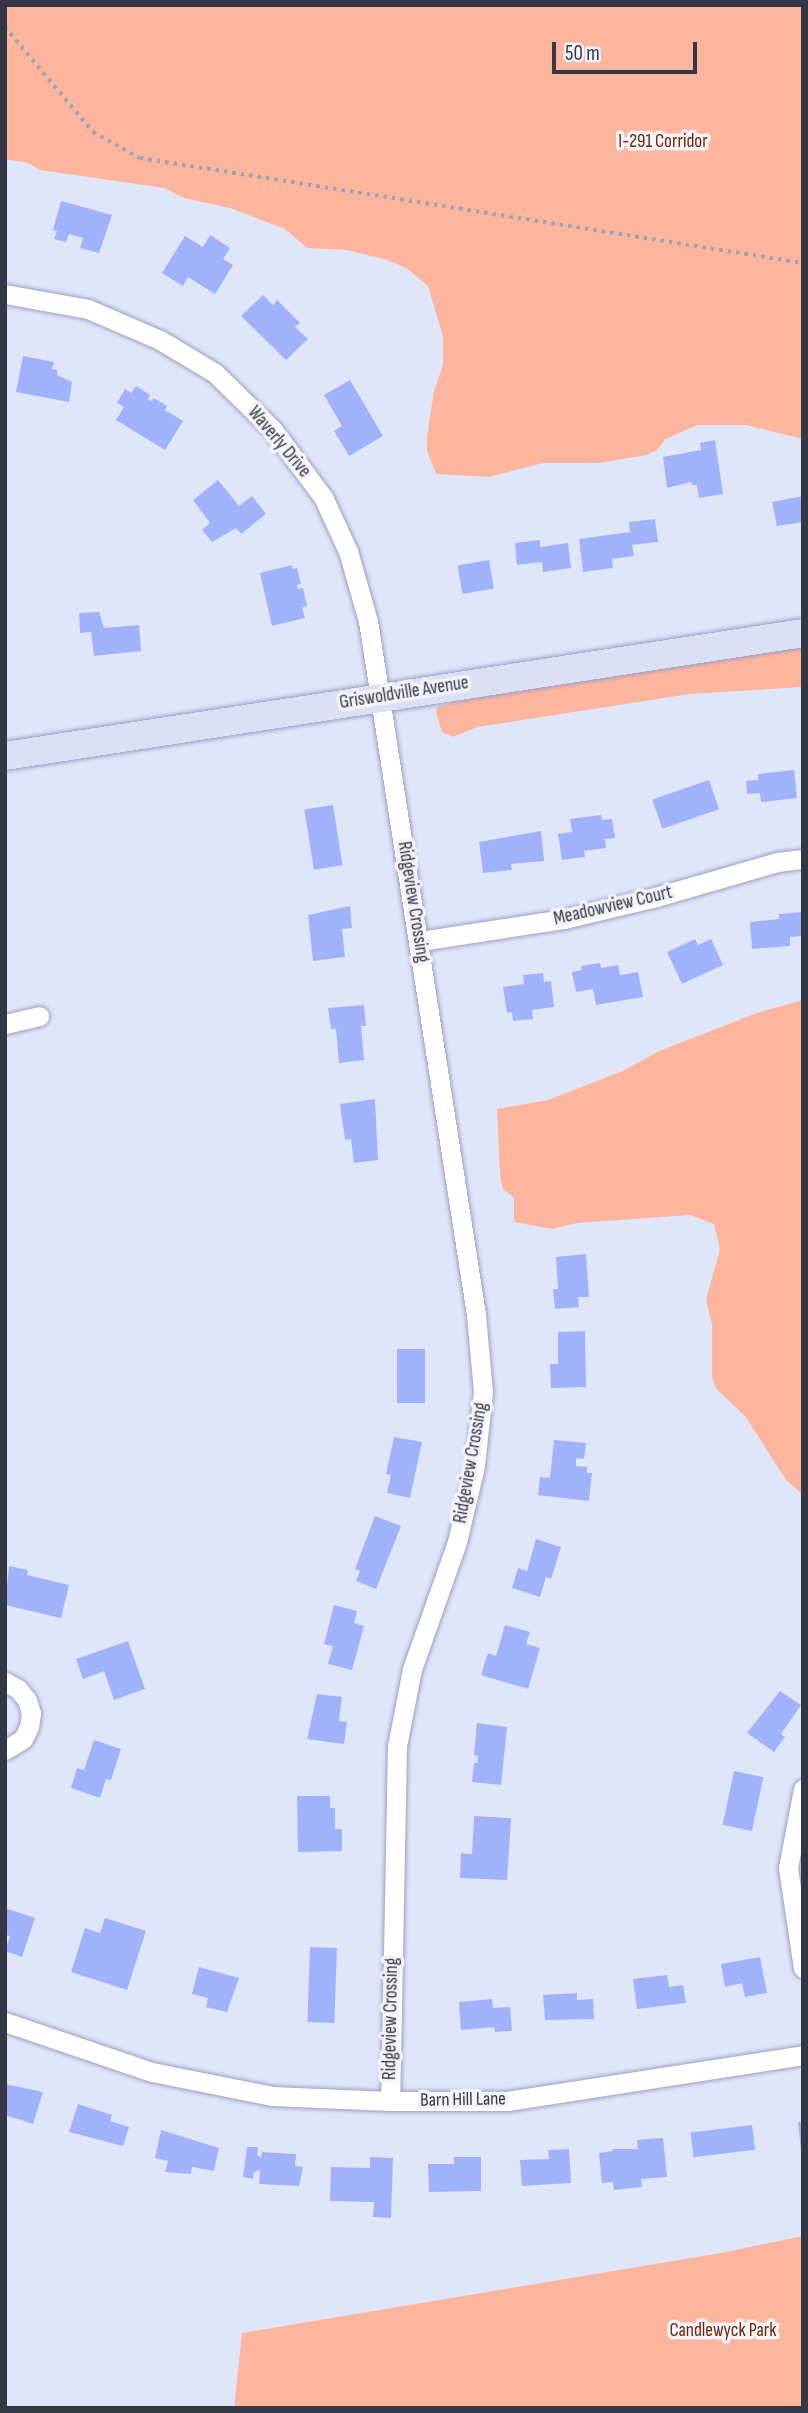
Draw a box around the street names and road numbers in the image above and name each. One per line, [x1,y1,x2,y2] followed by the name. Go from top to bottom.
[243,402,315,482] street label: Waverly Drive
[338,672,470,714] street label: Griswoldville Avenue
[392,840,434,964] street label: Ridgeview Crossing
[551,881,675,931] street label: Meadowview Court
[449,1401,493,1525] street label: Ridgeview Crossing
[379,1958,403,2080] street label: Ridgeview Crossing
[420,2088,506,2112] street label: Barn Hill Lane

